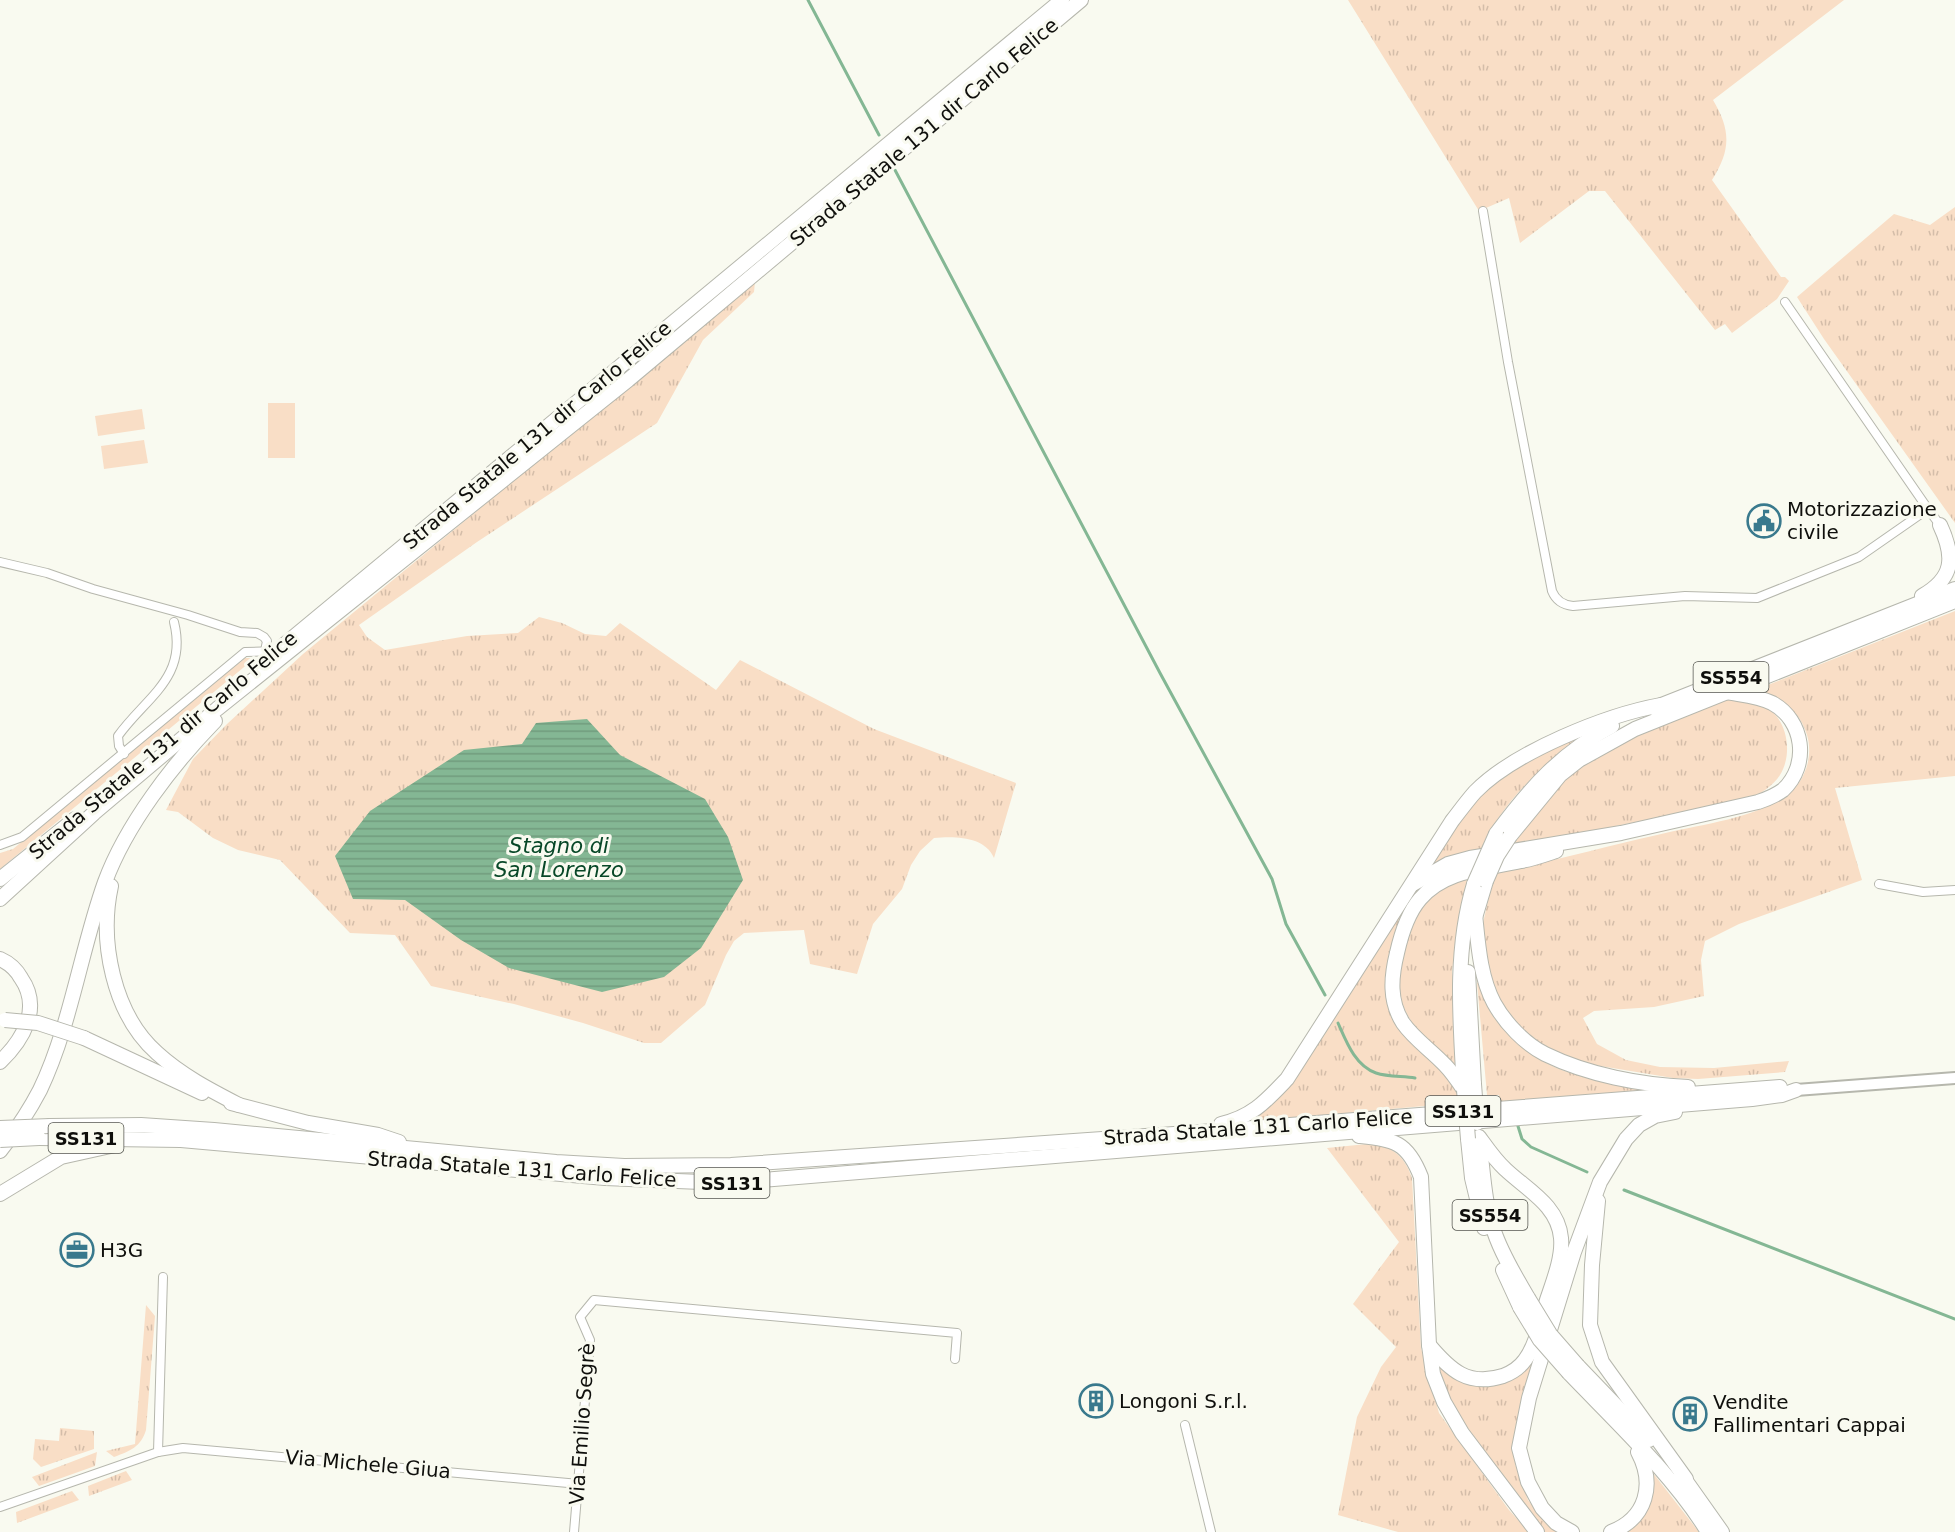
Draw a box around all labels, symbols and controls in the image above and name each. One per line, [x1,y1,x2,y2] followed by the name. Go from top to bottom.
[785,13,1063,251] street label: Strada Statale 131 dir Carlo Felice
[398,316,676,554] street label: Strada Statale 131 dir Carlo Felice
[1787,497,1937,544] place label: Motorizzazione civile
[1746,503,1782,539] public building icon: Motorizzazione civile
[24,626,302,864] street label: Strada Statale 131 dir Carlo Felice
[1694,662,1768,692] road number: SS554
[494,834,624,882] water label: Stagno di San Lorenzo
[1426,1096,1500,1126] road number: SS131
[1103,1104,1413,1150] street label: Strada Statale 131 Carlo Felice
[48,1123,124,1153] road number: SS131
[367,1146,677,1192] street label: Strada Statale 131 Carlo Felice
[694,1168,770,1198] road number: SS131
[1452,1200,1528,1230] road number: SS554
[59,1232,95,1268] office icon: H3G
[100,1238,143,1262] place label: H3G
[564,1342,600,1506] street label: Via Emilio Segrè
[1078,1383,1114,1419] building icon: Longoni S.r.l.
[1119,1389,1248,1413] place label: Longoni S.r.l.
[1713,1390,1906,1437] place label: Vendite Fallimentari Cappai
[1672,1396,1708,1432] building icon: Vendite Fallimentari Cappai
[284,1445,452,1483] street label: Via Michele Giua

